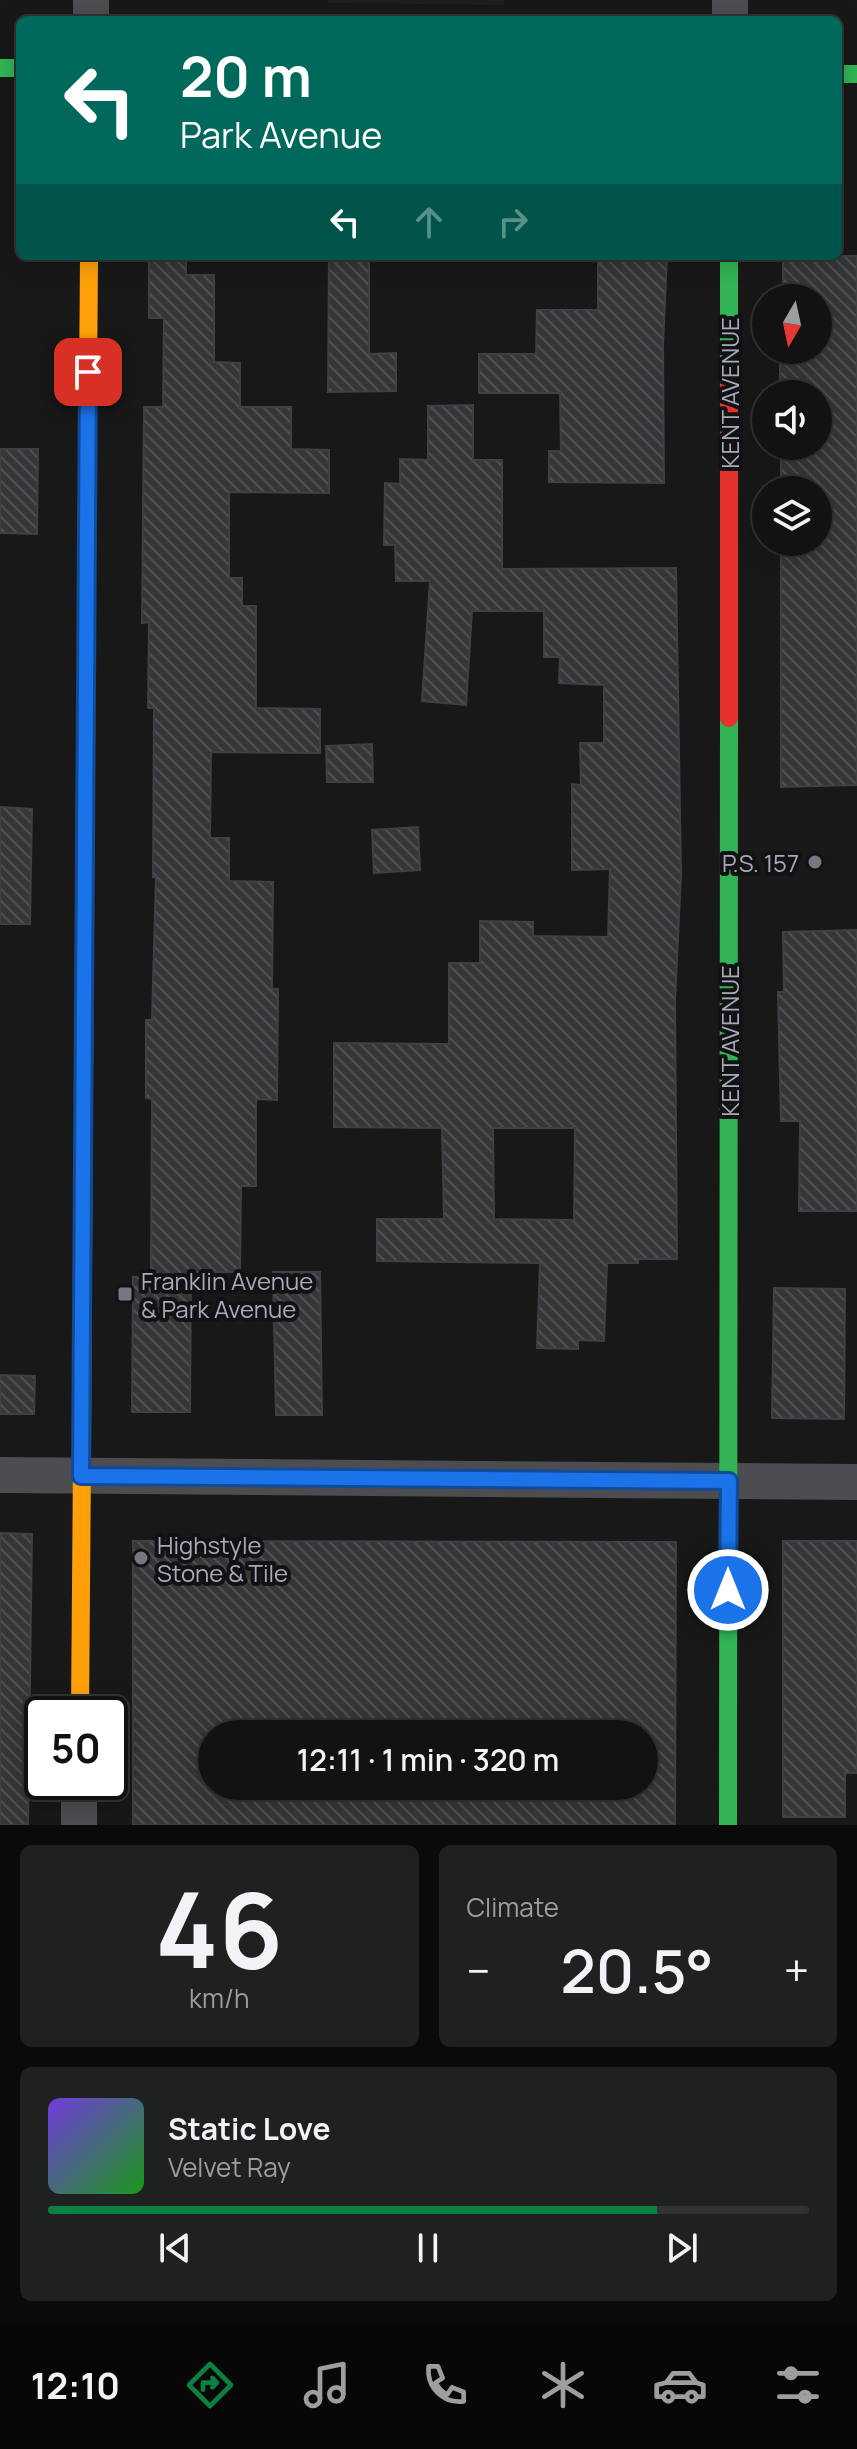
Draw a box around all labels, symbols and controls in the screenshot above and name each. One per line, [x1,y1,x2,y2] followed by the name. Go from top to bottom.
[180,37,312,114] text: 20 m
[48,48,152,152] icon: left
[180,110,382,159] text: Park Avenue
[323,200,367,244] icon: left
[407,200,451,244] icon: ahead
[491,200,535,244] icon: right
[752,284,832,364] north arrow
[752,284,832,556] map controls
[713,317,746,469] street label: KENT AVENUE
[54,338,122,406] pin
[66,350,110,394] icon: arrive
[752,380,832,460] button: sound
[752,476,832,556] button: layers
[722,846,799,879] place label: P.S. 157
[806,853,824,871] marker: P.S. 157
[713,965,746,1117] street label: KENT AVENUE
[141,1264,313,1325] place label: Franklin Avenue & Park Avenue
[116,1285,134,1303] marker: Franklin Avenue & Park Avenue
[157,1528,288,1589] place label: Highstyle Stone & Tile
[686,1548,770,1632] position arrow
[132,1549,150,1567] marker: Highstyle Stone & Tile
[24,1696,128,1800] speed limit sign: 50
[297,1739,559,1780] text: 12:11 · 1 min · 320 m
[155,1857,283,1999] text: 46
[467,1889,559,1925] text: Climate
[560,1929,713,2011] text: 20.5°
[467,1940,490,2000] text: −
[784,1940,809,2000] text: +
[189,1980,249,2016] text: km/h
[168,2108,331,2149] text: Static Love
[168,2149,291,2185] text: Velvet Ray
[153,2226,197,2270] icon: previous
[406,2226,450,2270] icon: pause
[660,2226,704,2270] icon: next
[182,2357,238,2413] icon: directions
[299,2357,355,2413] icon: music
[417,2357,473,2413] icon: phone
[535,2357,591,2413] icon: climate
[652,2357,708,2413] icon: car
[770,2357,826,2413] icon: filters
[31,2361,120,2410] text: 12:10

